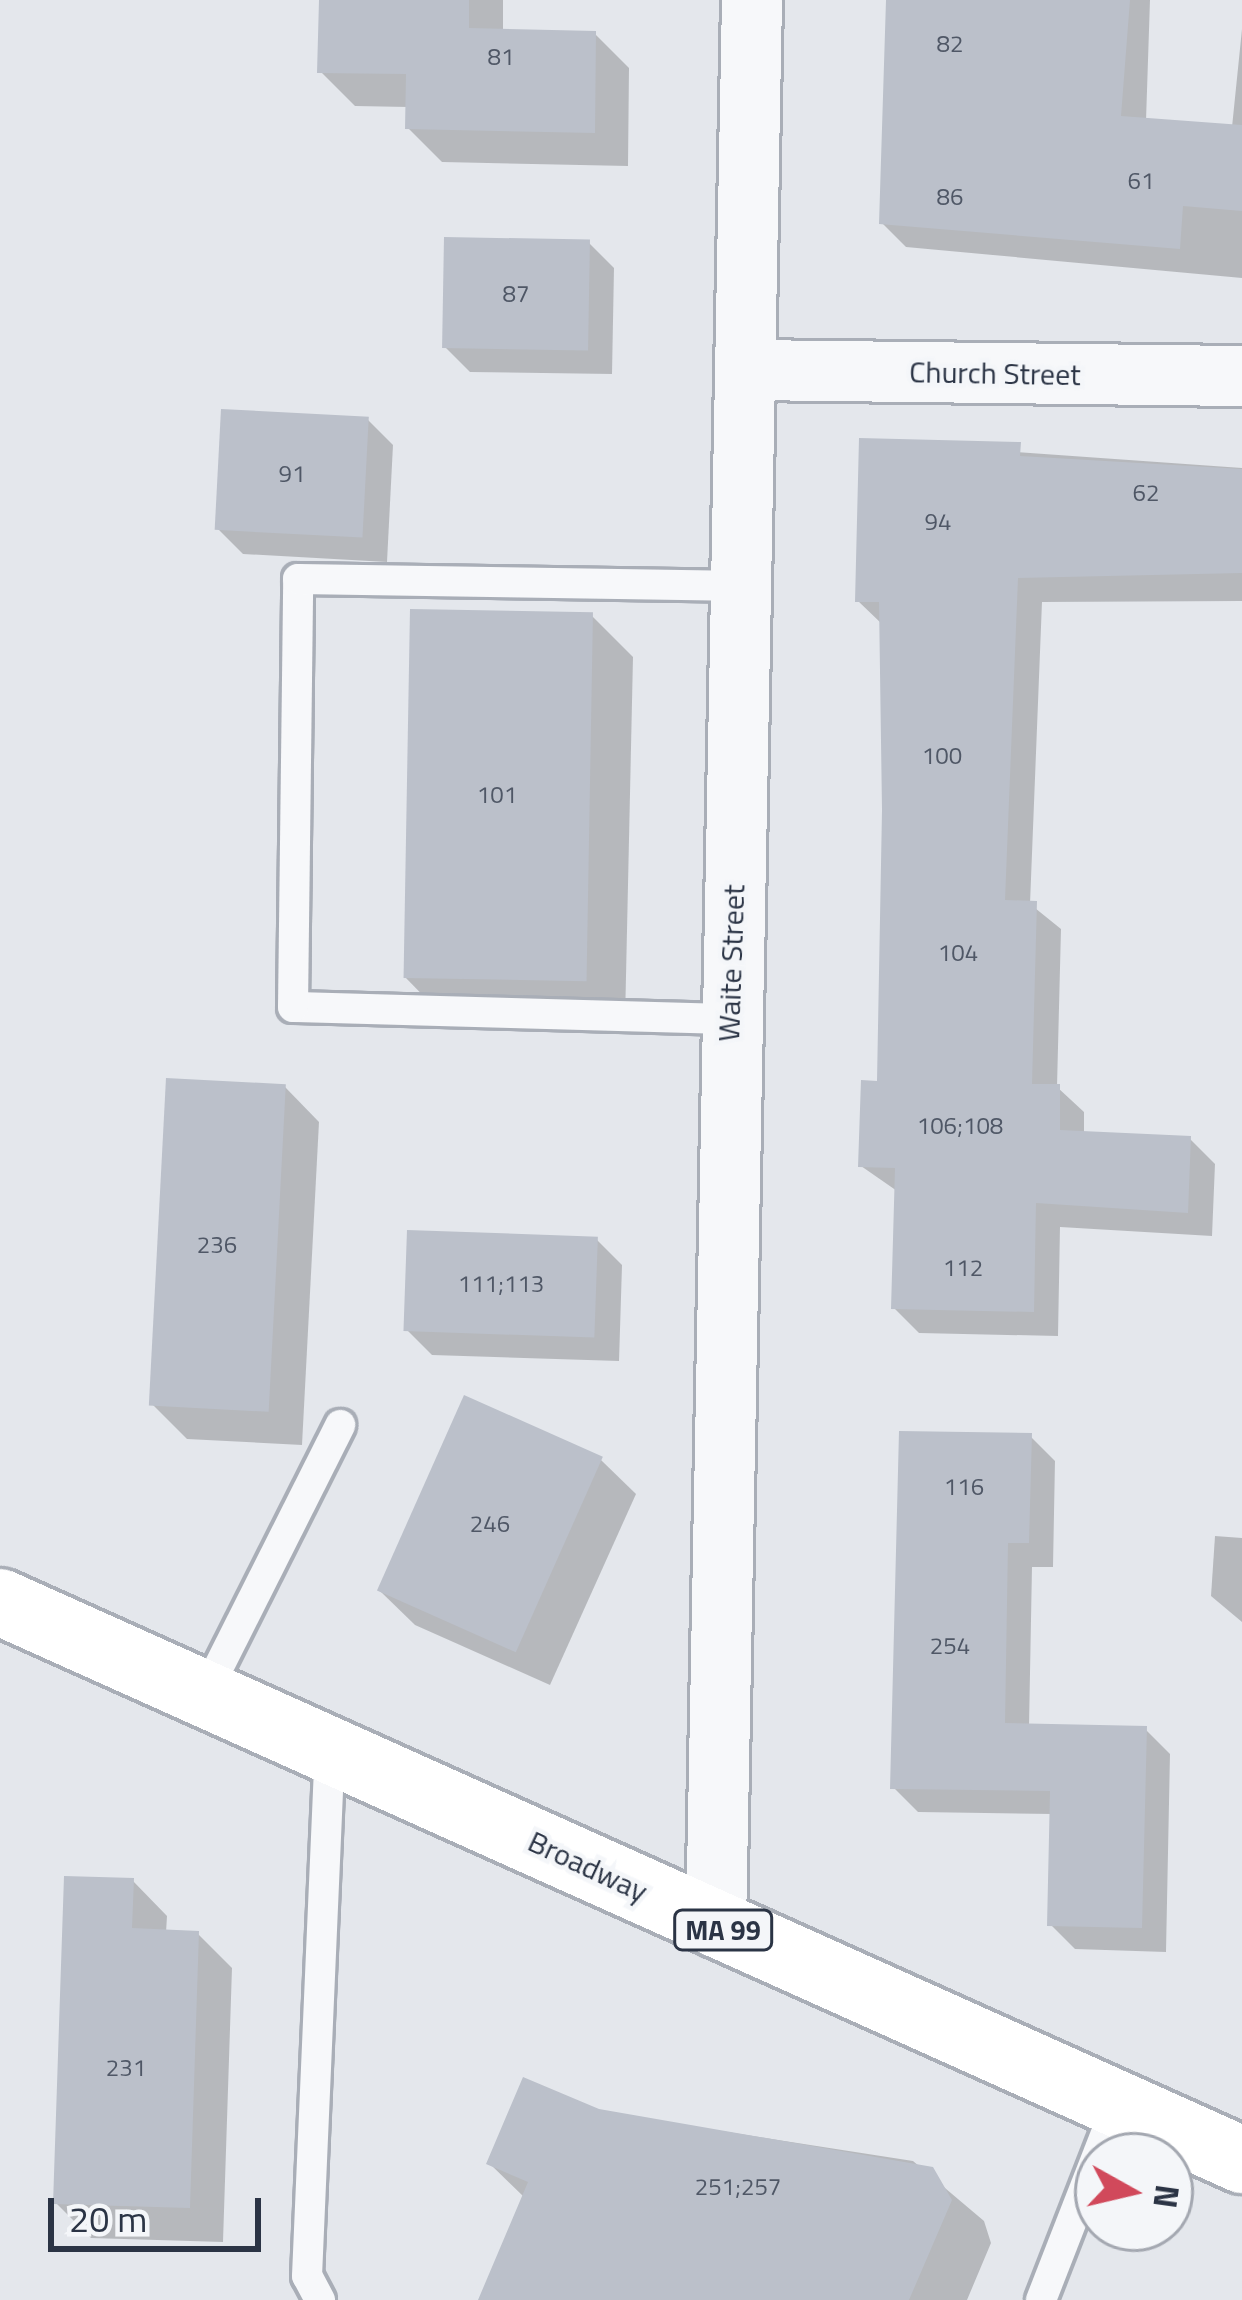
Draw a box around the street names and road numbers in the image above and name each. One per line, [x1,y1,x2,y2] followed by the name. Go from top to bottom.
[909,354,1081,392] street label: Church Street
[710,884,752,1042] street label: Waite Street
[523,1823,653,1909] street label: Broadway
[672,1909,774,1951] road number: MA 99

